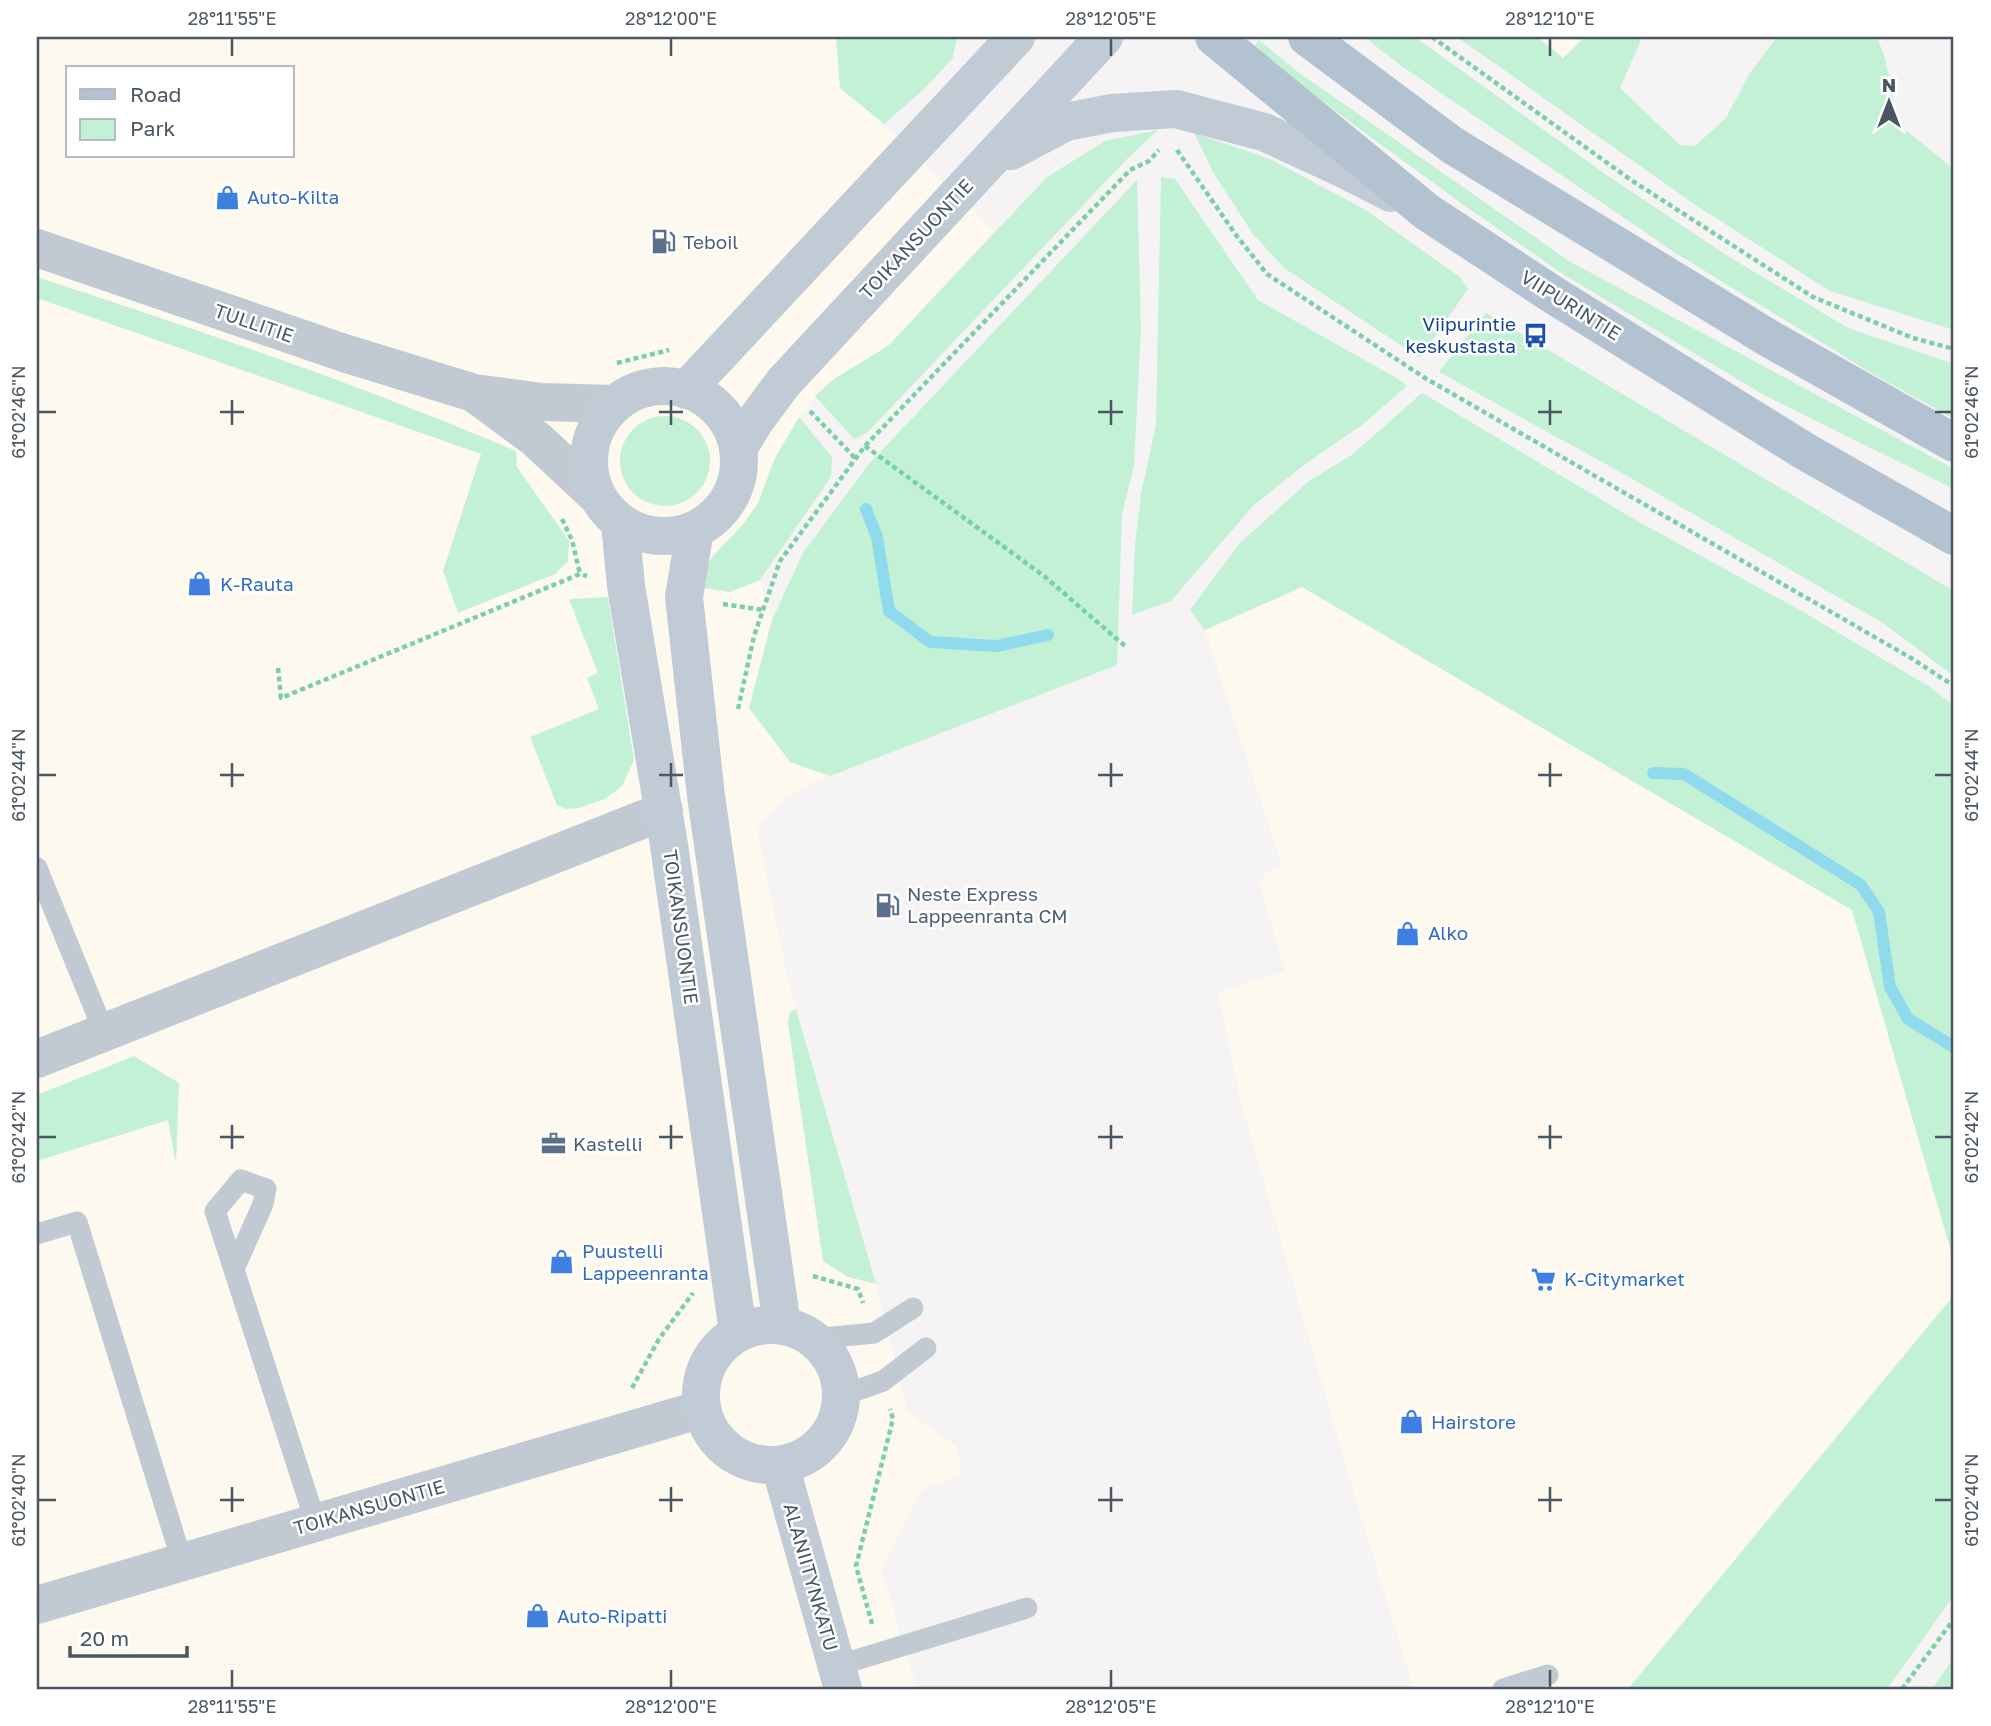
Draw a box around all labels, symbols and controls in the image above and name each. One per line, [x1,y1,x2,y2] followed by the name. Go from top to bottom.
[188,7,276,29] text: 28°11'55"E
[625,7,717,29] text: 28°12'00"E
[1065,7,1157,29] text: 28°12'05"E
[1505,7,1595,29] text: 28°12'10"E
[66,66,294,158] legend
[1854,66,1924,136] north arrow
[1882,73,1896,96] text: N
[130,81,181,107] text: Road
[130,115,176,141] text: Park
[854,174,977,304] street label: TOIKANSUONTIE
[213,183,241,211] shop icon: Auto-Kilta
[247,185,339,208] place label: Auto-Kilta
[649,228,677,256] fuel station icon: Teboil
[683,230,738,253] place label: Teboil
[1517,265,1626,344] street label: VIIPURINTIE
[211,298,297,347] street label: TULLITIE
[1406,312,1516,357] place label: Viipurintie keskustasta
[1522,321,1550,349] bus stop icon: Viipurintie keskustasta
[7,365,29,459] text: 61°02'46"N
[1960,365,1982,459] text: 61°02'46"N
[186,570,214,598] shop icon: K-Rauta
[220,572,294,595] place label: K-Rauta
[7,728,29,822] text: 61°02'44"N
[1960,728,1982,822] text: 61°02'44"N
[659,848,704,1006] street label: TOIKANSUONTIE
[907,882,1068,927] place label: Neste Express Lappeenranta CM
[873,891,901,919] fuel station icon: Neste Express Lappeenranta CM
[1394,919,1422,947] shop icon: Alko
[1428,921,1468,944] place label: Alko
[7,1091,29,1183] text: 61°02'42"N
[1960,1091,1982,1183] text: 61°02'42"N
[539,1130,567,1158] office icon: Kastelli
[573,1132,643,1155] place label: Kastelli
[582,1239,709,1284] place label: Puustelli Lappeenranta
[548,1248,576,1276] shop icon: Puustelli Lappeenranta
[1530,1265,1558,1293] supermarket icon: K-Citymarket
[1564,1267,1685,1290] place label: K-Citymarket
[1397,1408,1425,1436] shop icon: Hairstore
[1431,1410,1516,1433] place label: Hairstore
[7,1453,29,1547] text: 61°02'40"N
[1960,1453,1982,1547] text: 61°02'40"N
[291,1474,447,1539] street label: TOIKANSUONTIE
[779,1500,844,1653] street label: ALANIITYNKATU
[523,1602,551,1630] shop icon: Auto-Ripatti
[557,1604,667,1627] place label: Auto-Ripatti
[70,1614,187,1658] scale bar
[80,1625,129,1651] text: 20 m
[188,1695,276,1717] text: 28°11'55"E
[625,1695,717,1717] text: 28°12'00"E
[1065,1695,1157,1717] text: 28°12'05"E
[1505,1695,1595,1717] text: 28°12'10"E

